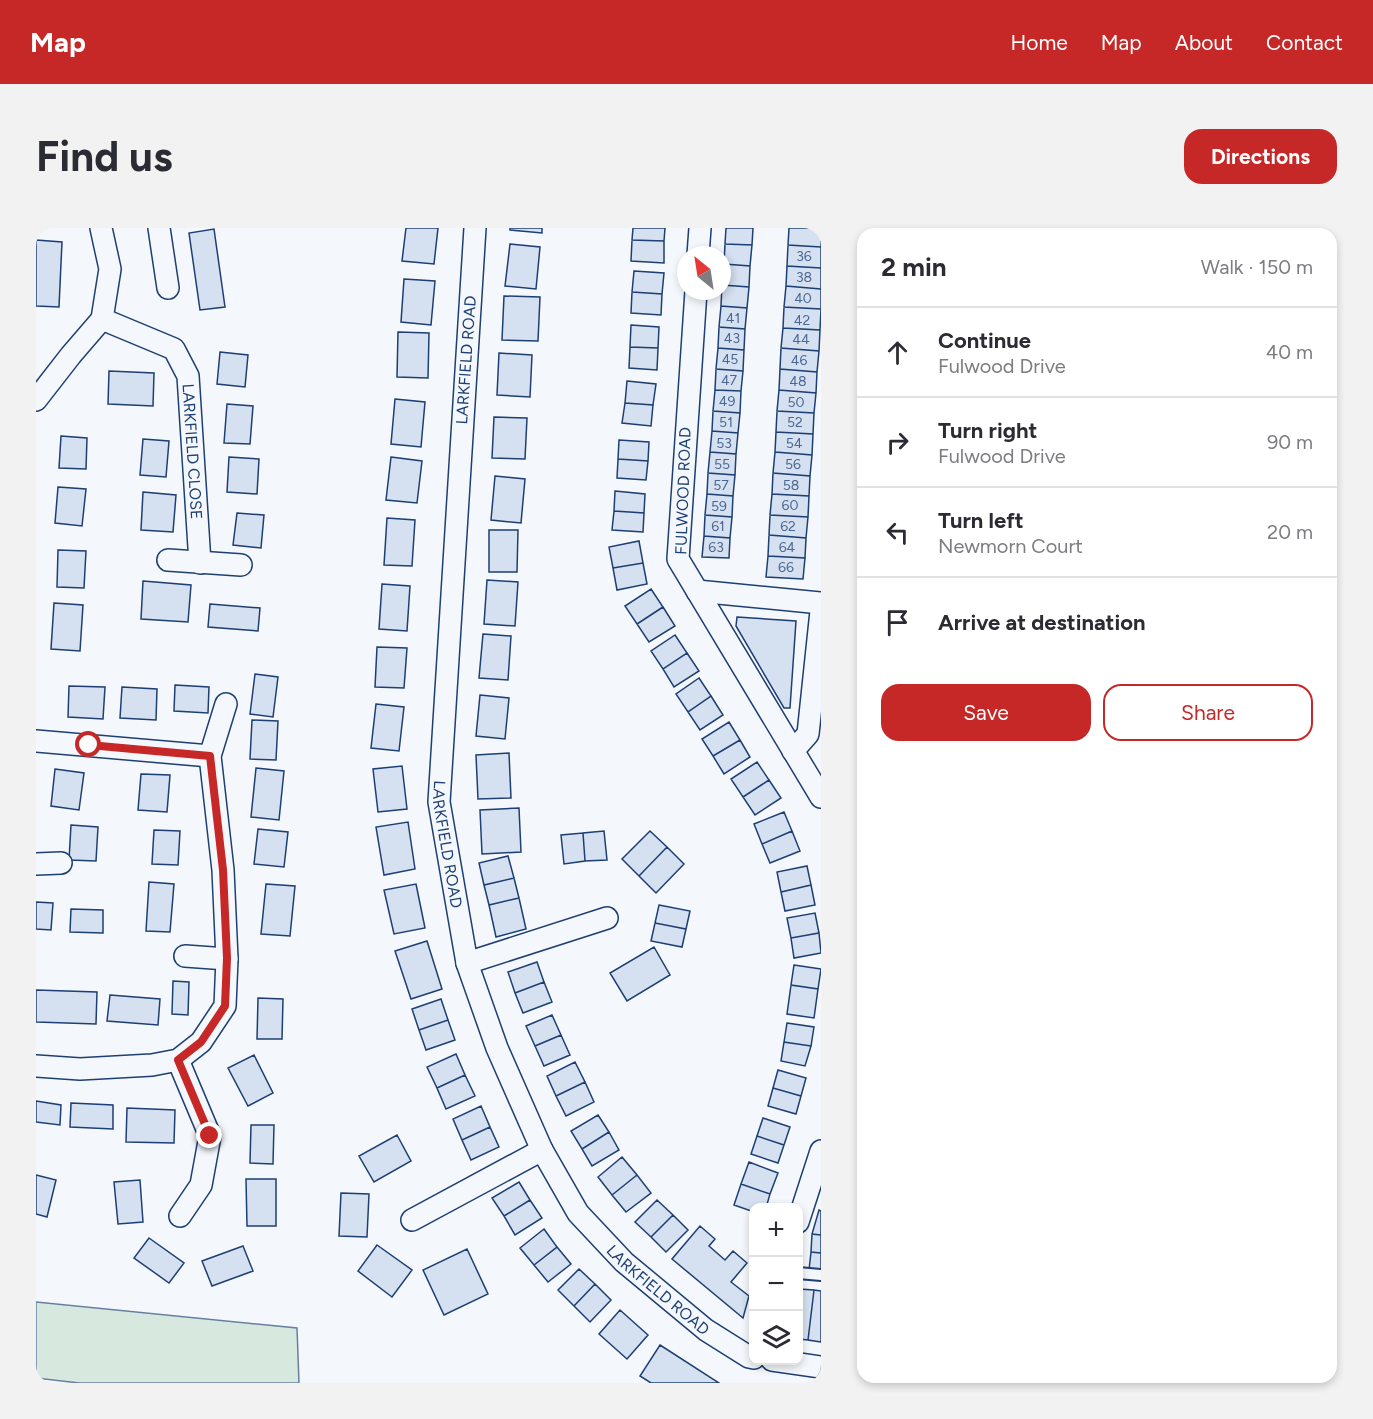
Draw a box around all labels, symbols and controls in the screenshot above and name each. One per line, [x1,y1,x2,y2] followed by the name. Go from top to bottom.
[30,25,86,59] text: Map
[1011,30,1068,55] text: Home
[1101,30,1142,55] text: Map
[1175,30,1233,55] text: About
[1266,30,1343,55] text: Contact
[1184,129,1337,184] button: Directions
[36,131,173,182] text: Find us
[677,246,731,300] north arrow
[796,248,812,265] house number: 36
[881,251,947,283] text: 2 min
[1201,255,1313,279] text: Walk · 150 m
[796,269,812,286] house number: 38
[794,290,812,307] house number: 40
[452,295,480,425] street label: LARKFIELD ROAD
[726,310,740,327] house number: 41
[794,312,810,329] house number: 42
[938,327,1031,354] text: Continue
[724,330,740,347] house number: 43
[792,331,810,348] house number: 44
[881,336,914,369] icon: ahead
[1266,340,1313,364] text: 40 m
[722,351,738,368] house number: 45
[791,352,807,369] house number: 46
[938,354,1066,378] text: Fulwood Drive
[721,372,738,389] house number: 47
[789,373,807,390] house number: 48
[179,383,207,520] street label: LARKFIELD CLOSE
[719,393,735,410] house number: 49
[787,394,805,411] house number: 50
[719,414,733,431] house number: 51
[787,414,803,431] house number: 52
[938,417,1037,444] text: Turn right
[881,426,914,459] icon: right
[671,427,695,555] street label: FULWOOD ROAD
[1267,430,1313,454] text: 90 m
[716,435,732,452] house number: 53
[786,435,803,452] house number: 54
[938,444,1066,468] text: Fulwood Drive
[714,456,730,473] house number: 55
[785,456,801,473] house number: 56
[713,477,729,494] house number: 57
[783,477,799,494] house number: 58
[782,497,798,514] house number: 60
[711,498,727,515] house number: 59
[938,507,1024,534] text: Turn left
[881,516,914,549] icon: left
[711,518,725,535] house number: 61
[780,518,796,535] house number: 62
[1267,520,1313,544] text: 20 m
[938,534,1083,558] text: Newmorn Court
[708,539,724,556] house number: 63
[779,539,796,556] house number: 64
[778,559,794,576] house number: 66
[881,606,914,639] icon: arrive
[938,609,1146,636] text: Arrive at destination
[881,684,1091,741] button: Save
[1103,684,1313,741] button: Share
[75,731,101,757] route start
[429,780,467,909] street label: LARKFIELD ROAD
[196,1122,222,1148] route end
[749,1203,803,1365] map controls
[749,1203,803,1257] button: +
[603,1241,714,1339] street label: LARKFIELD ROAD
[749,1257,803,1311] button: −
[749,1311,803,1365] button: layers

